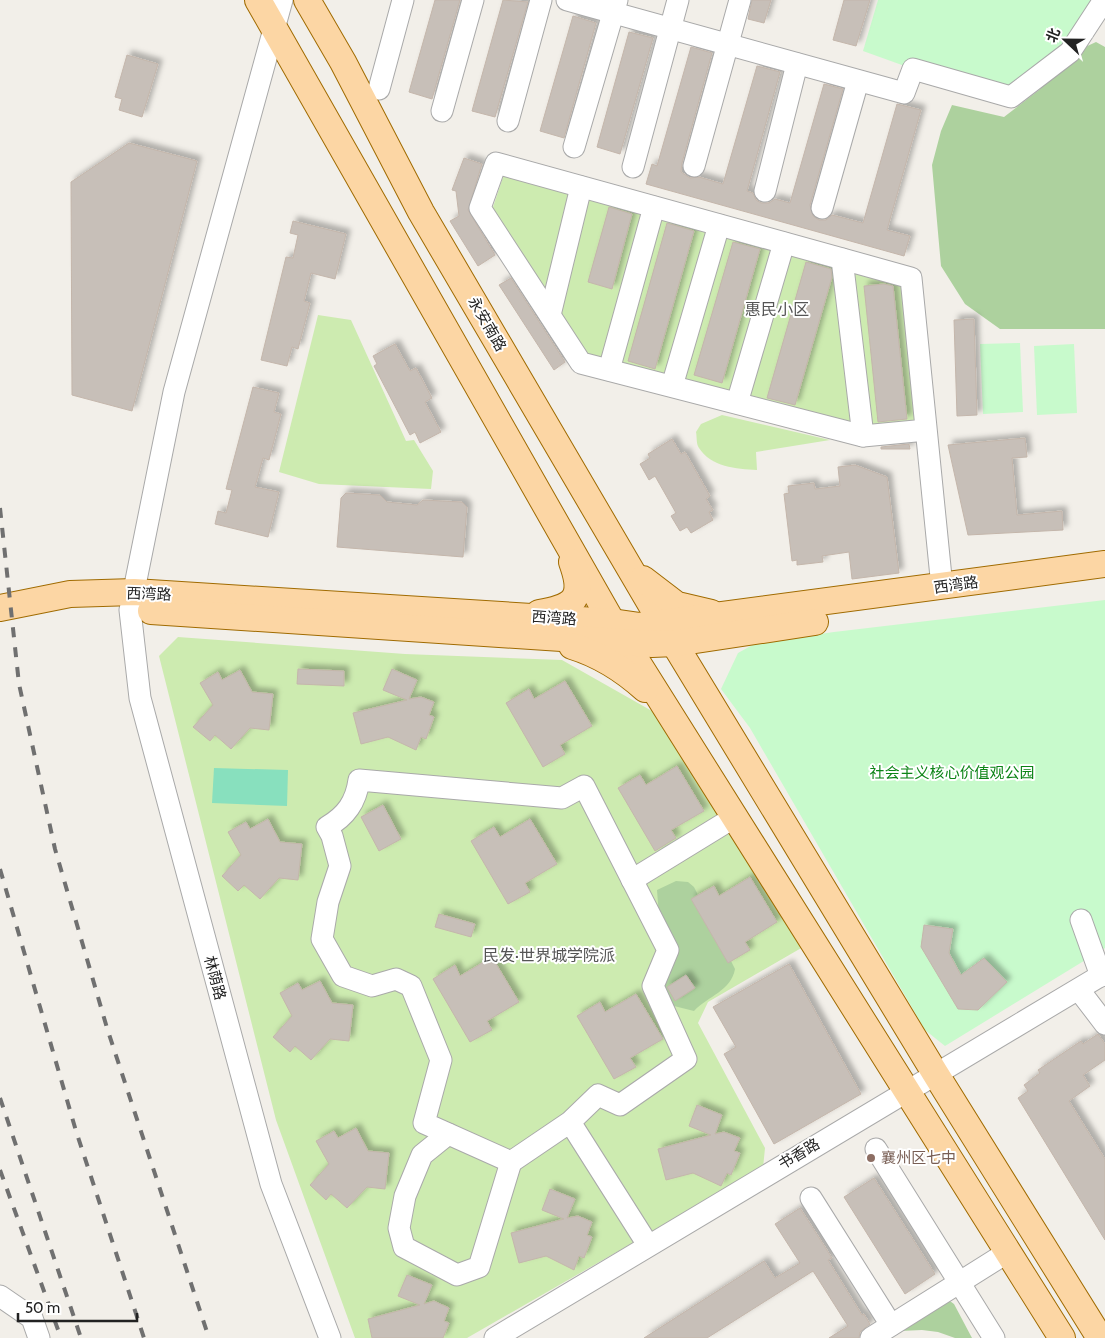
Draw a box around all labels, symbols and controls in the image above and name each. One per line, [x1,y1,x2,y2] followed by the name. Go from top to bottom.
[1040,15,1090,65] north arrow
[1042,25,1064,45] text: 北
[464,294,510,354] street label: 永安南路
[745,300,809,319] district label: 惠民小区
[932,573,980,597] street label: 西湾路
[126,584,172,604] street label: 西湾路
[531,607,577,629] street label: 西湾路
[869,764,1035,782] park label: 社会主义核心价值观公园
[483,946,615,965] district label: 民发·世界城学院派
[200,954,230,1002] street label: 林荫路
[775,1135,823,1173] street label: 书香路
[881,1149,956,1167] place label: 襄州区七中
[865,1152,877,1164] marker: 襄州区七中
[18,1290,136,1322] scale bar
[25,1299,60,1317] text: 50 m

